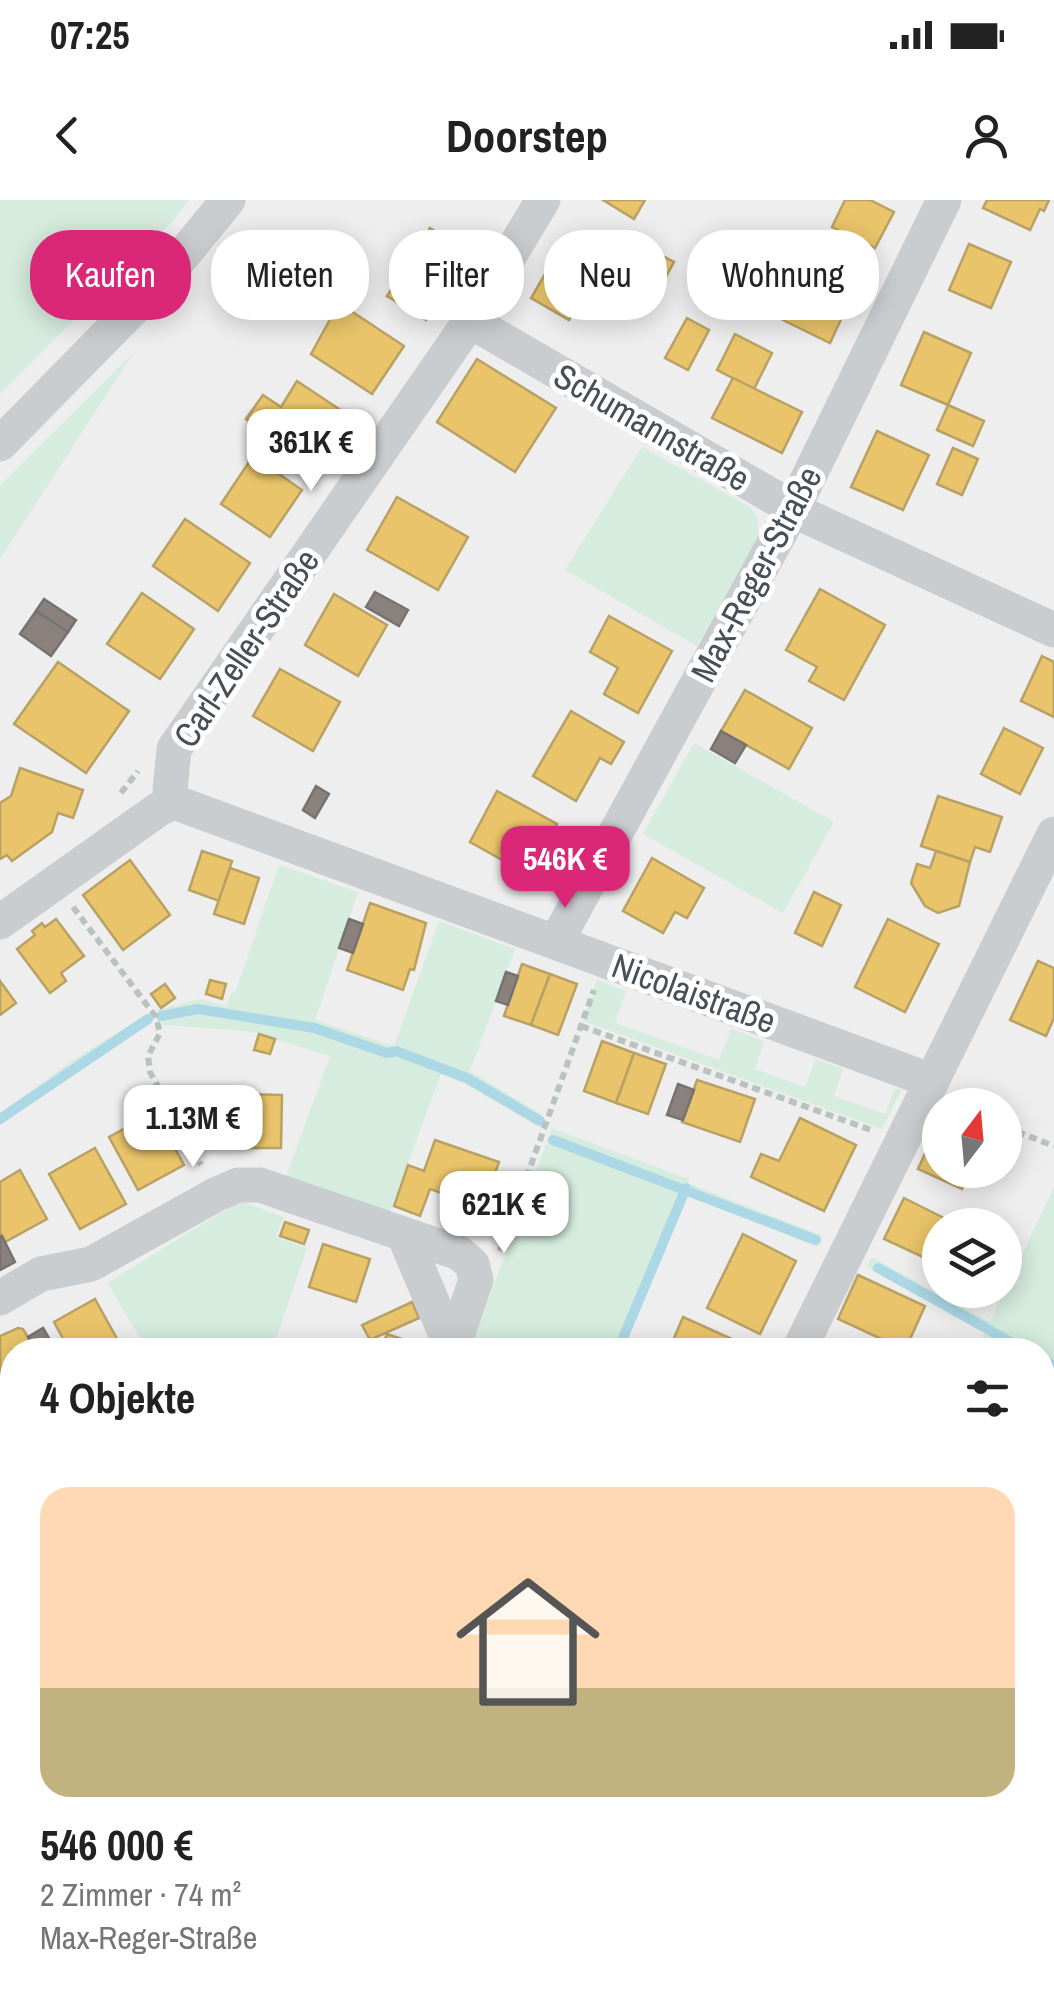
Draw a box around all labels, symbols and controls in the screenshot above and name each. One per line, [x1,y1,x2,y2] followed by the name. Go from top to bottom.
[50,10,130,61] text: 07:25
[446,105,608,166] text: Doorstep
[40,108,95,163] icon: back
[959,108,1014,163] icon: person
[30,230,191,320] chip: Kaufen
[211,230,369,320] chip: Mieten
[389,230,524,320] chip: Filter
[544,230,667,320] chip: Neu
[687,230,879,320] chip: Wohnung
[546,352,758,502] street label: Schumannstraße
[230,409,392,494] pin: 361K €
[269,420,353,463] text: 361K €
[679,458,833,690] street label: Max-Reger-Straße
[162,540,330,756] street label: Carl-Zeller-Straße
[484,826,646,911] pin: 546K €
[523,837,607,880] text: 546K €
[606,942,782,1044] street label: Nicolaistraße
[101,1085,285,1170] pin: 1.13M €
[922,1088,1022,1188] north arrow
[922,1088,1022,1308] map controls
[146,1096,240,1139] text: 1.13M €
[423,1171,585,1256] pin: 621K €
[462,1182,546,1225] text: 621K €
[922,1208,1022,1308] button: layers
[40,1370,195,1426] text: 4 Objekte
[960,1371,1015,1426] icon: filters
[438,1552,618,1732] icon: home
[40,1817,193,1873] text: 546 000 €
[40,1873,241,1916] text: 2 Zimmer · 74 m²
[40,1916,257,1959] text: Max-Reger-Straße

